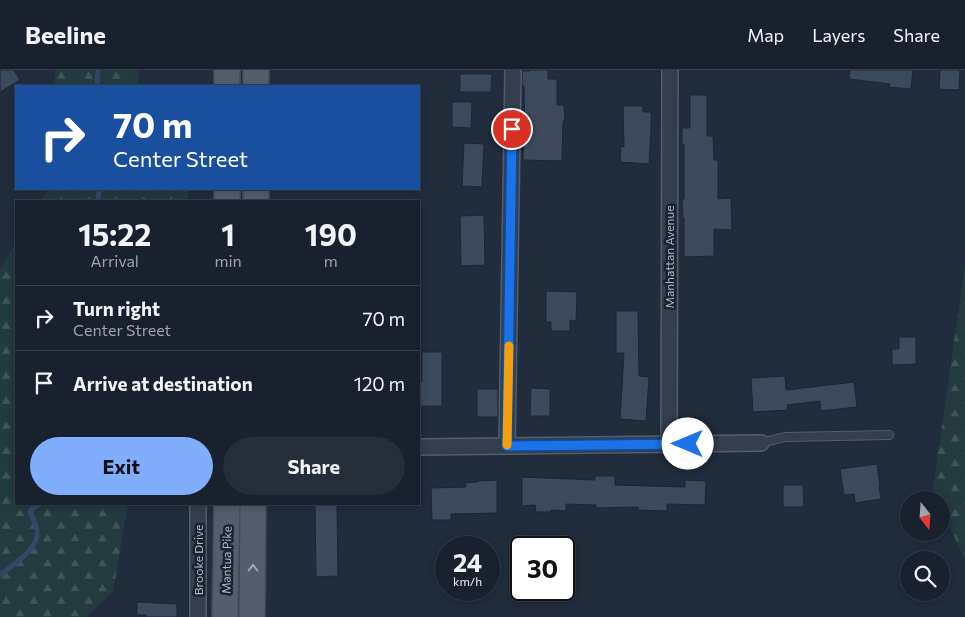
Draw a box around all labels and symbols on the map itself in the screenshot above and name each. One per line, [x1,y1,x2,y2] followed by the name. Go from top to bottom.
[491,108,533,150] pin
[662,206,676,308] street label: Manhattan Avenue
[661,417,713,469] position arrow
[900,491,950,541] north arrow
[191,525,205,595] street label: Brooke Drive
[218,526,234,594] street label: Mantua Pike
[510,536,575,601] speed limit sign: 30
[248,564,258,572] one-way arrow

